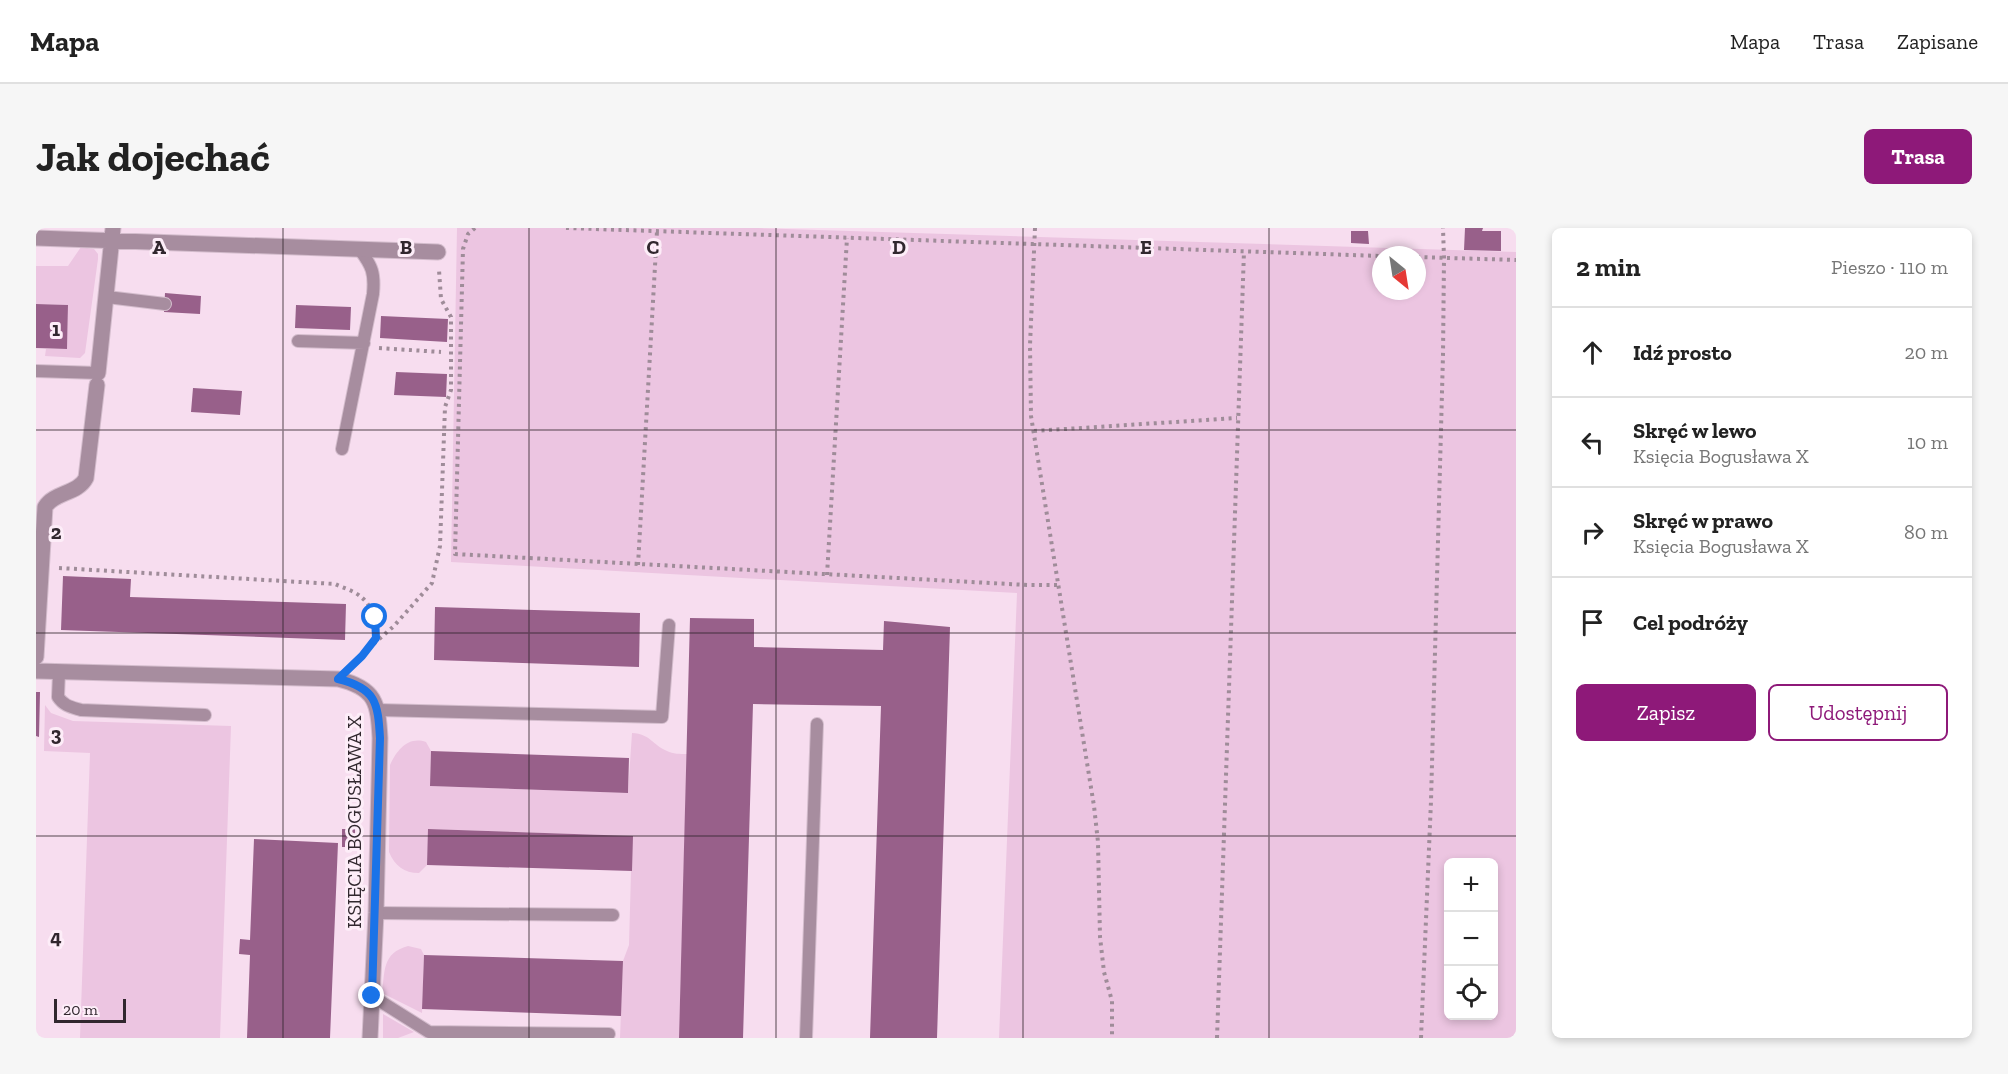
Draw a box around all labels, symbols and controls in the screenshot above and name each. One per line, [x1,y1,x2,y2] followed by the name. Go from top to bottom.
[30,25,99,58] text: Mapa
[1730,29,1780,54] text: Mapa
[1813,29,1864,54] text: Trasa
[1897,29,1978,54] text: Zapisane
[1864,129,1972,184] button: Trasa
[36,131,270,182] text: Jak dojechać
[152,235,166,259] text: A
[400,235,412,259] text: B
[647,235,660,259] text: C
[892,235,906,259] text: D
[1140,235,1152,259] text: E
[1372,246,1426,300] north arrow
[1576,251,1641,283] text: 2 min
[1831,255,1948,279] text: Pieszo · 110 m
[52,317,60,341] text: 1
[1576,336,1609,369] icon: ahead
[1633,339,1732,366] text: Idź prosto
[1904,340,1948,364] text: 20 m
[1633,417,1757,444] text: Skręć w lewo
[1576,426,1609,459] icon: left
[1907,430,1948,454] text: 10 m
[1633,444,1809,468] text: Księcia Bogusława X
[1633,507,1773,534] text: Skręć w prawo
[1576,516,1609,549] icon: right
[51,520,62,544] text: 2
[1904,520,1948,544] text: 80 m
[1633,534,1809,558] text: Księcia Bogusława X
[361,603,387,629] route start
[1576,606,1609,639] icon: arrive
[1633,609,1748,636] text: Cel podróży
[1576,684,1756,741] button: Zapisz
[1768,684,1948,741] button: Udostępnij
[342,715,366,928] street label: KSIĘCIA BOGUSŁAWA X
[51,722,62,746] text: 3
[1444,858,1498,1020] map controls
[1444,858,1498,912] button: +
[1444,912,1498,966] button: −
[50,925,62,949] text: 4
[1444,966,1498,1020] button: locate
[358,982,384,1008] route end
[54,996,126,1024] scale bar
[63,1000,98,1019] text: 20 m

